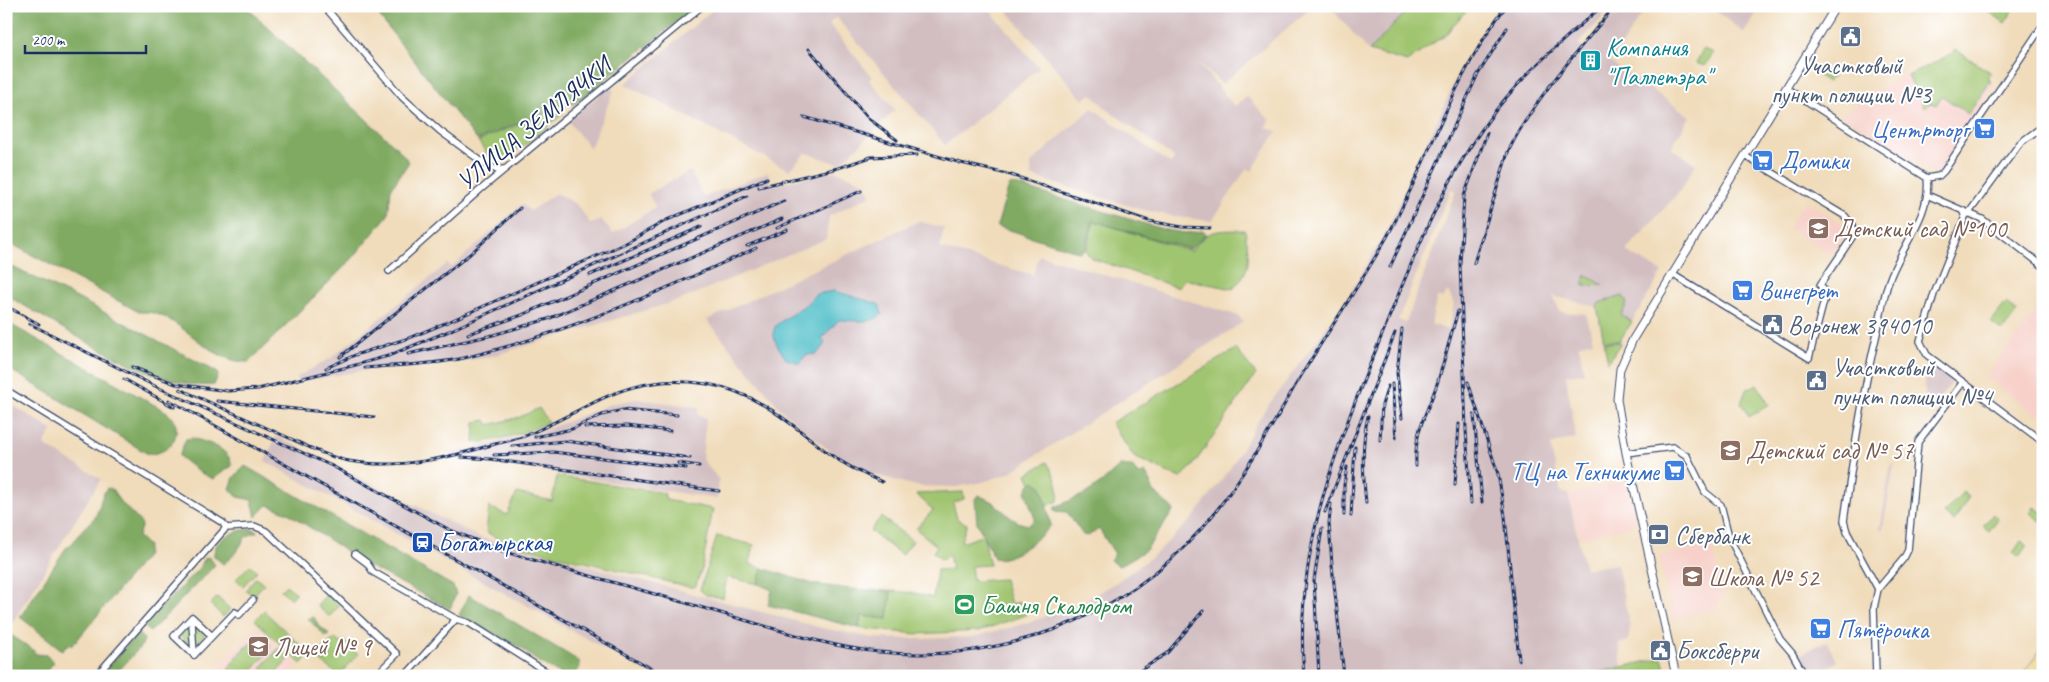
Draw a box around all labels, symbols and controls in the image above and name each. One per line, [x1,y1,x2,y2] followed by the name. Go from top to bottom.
[25,22,146,54] scale bar
[1839,24,1863,48] public building icon: Участковый пункт полиции №3
[32,31,66,50] text: 200 m
[1606,32,1716,93] place label: Компания "Паллетэра"
[450,47,620,197] street label: УЛИЦА ЗЕМЛЯЧКИ
[1578,49,1602,73] building icon: Компания "Паллетэра"
[1771,50,1933,111] place label: Участковый пункт полиции №3
[1871,114,1971,146] place label: Центрторг
[1972,117,1996,141] supermarket icon: Центрторг
[1779,145,1850,177] place label: Домики
[1751,148,1775,172] supermarket icon: Домики
[1834,213,2008,245] place label: Детский сад №100
[1806,216,1830,240] school or university icon: Детский сад №100
[1759,275,1839,307] place label: Винегрет
[1731,278,1755,302] supermarket icon: Винегрет
[1788,310,1933,342] place label: Воронеж 394010
[1760,313,1784,337] public building icon: Воронеж 394010
[1832,352,1995,413] place label: Участковый пункт полиции №4
[1804,369,1828,393] public building icon: Участковый пункт полиции №4
[1746,435,1915,467] place label: Детский сад № 57
[1718,438,1742,462] school or university icon: Детский сад № 57
[1511,456,1661,488] place label: ТЦ на Техникуме
[1663,459,1687,483] supermarket icon: ТЦ на Техникуме
[1675,520,1751,552] place label: Сбербанк
[1647,523,1671,547] bank icon: Сбербанк
[438,527,553,559] place label: Богатырская
[410,530,434,554] station icon: Богатырская
[1708,562,1820,594] place label: Школа № 52
[1680,565,1704,589] school or university icon: Школа № 52
[981,590,1132,622] place label: Башня Скалодром
[953,593,977,617] sports icon: Башня Скалодром
[1837,614,1931,646] place label: Пятёрочка
[1809,617,1833,641] supermarket icon: Пятёрочка
[274,631,373,663] place label: Лицей № 9
[246,634,270,658] school or university icon: Лицей № 9
[1676,635,1760,667] place label: Боксберри
[1648,638,1672,662] public building icon: Боксберри

